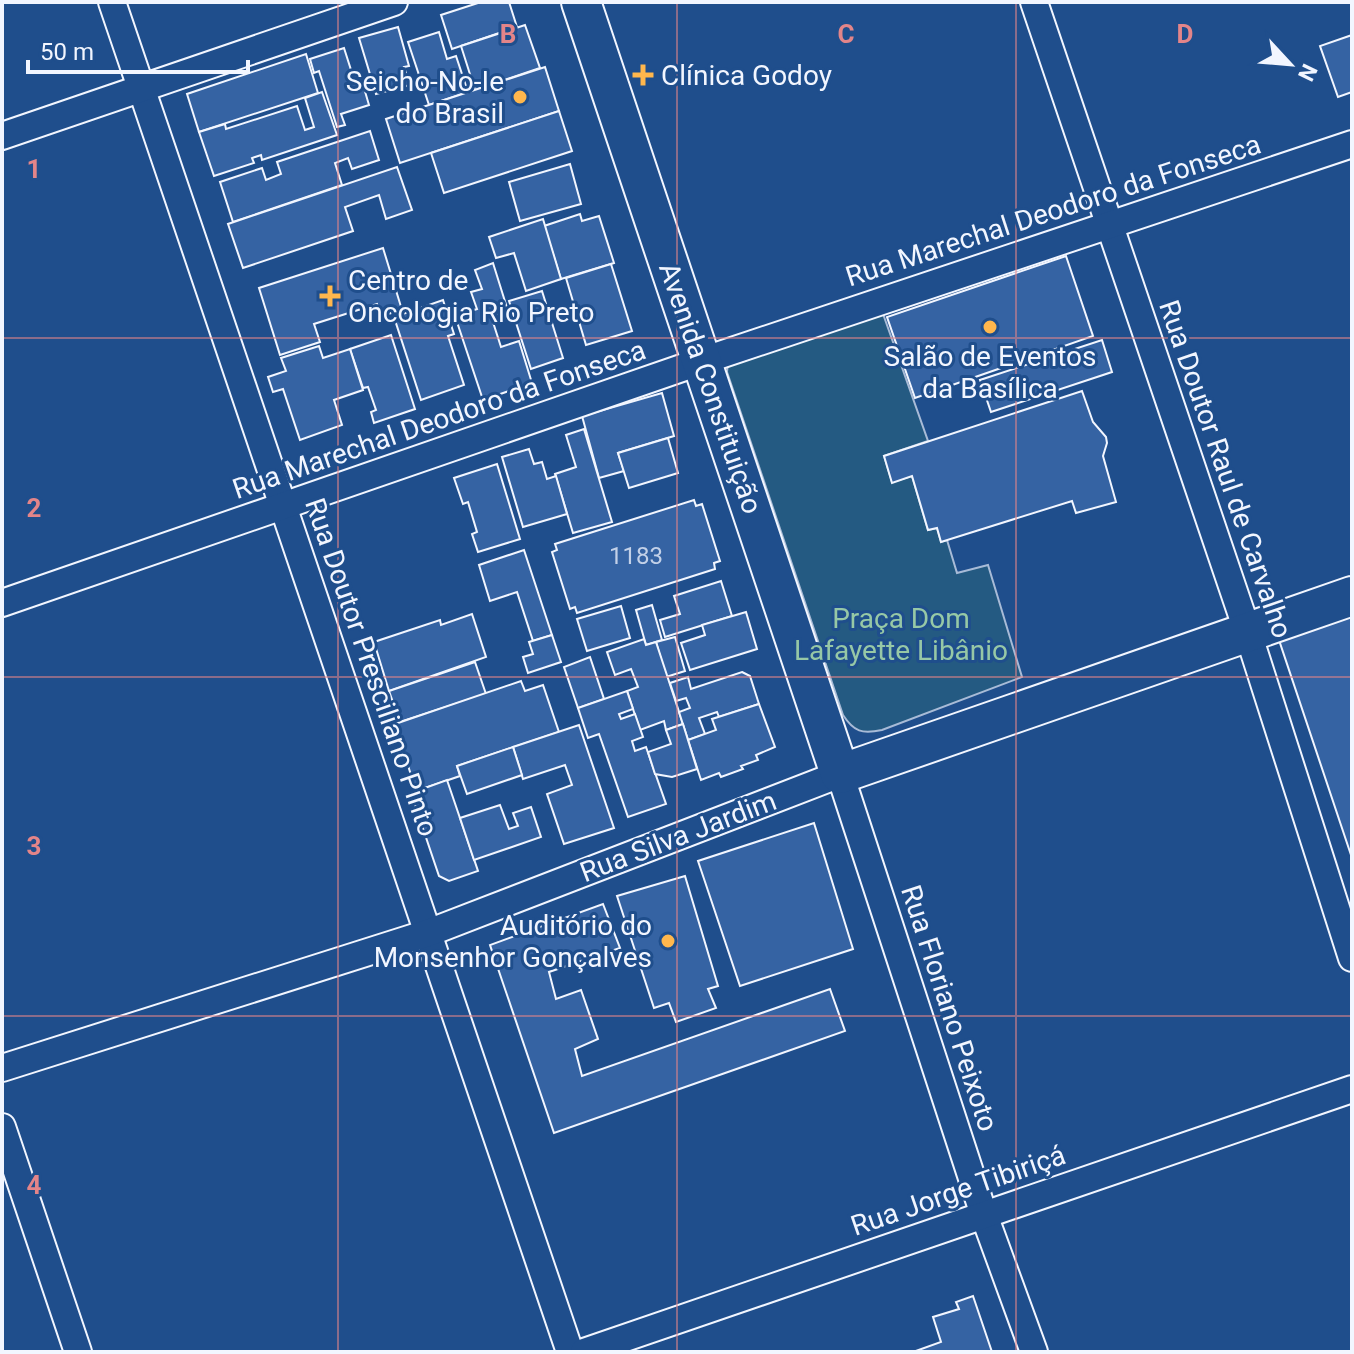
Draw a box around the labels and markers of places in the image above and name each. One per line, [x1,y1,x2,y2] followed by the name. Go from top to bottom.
[661,59,832,92] place label: Clínica Godoy
[632,64,654,86] marker: Clínica Godoy
[346,65,504,130] place label: Seicho-No-Ie do Brasil
[511,88,529,106] marker: Seicho-No-Ie do Brasil
[348,264,594,329] place label: Centro de Oncologia Rio Preto
[319,285,341,307] marker: Centro de Oncologia Rio Preto
[981,318,999,336] marker: Salão de Eventos da Basílica
[884,340,1096,405] place label: Salão de Eventos da Basílica
[374,909,652,974] place label: Auditório do Monsenhor Gonçalves
[659,932,677,950] marker: Auditório do Monsenhor Gonçalves

